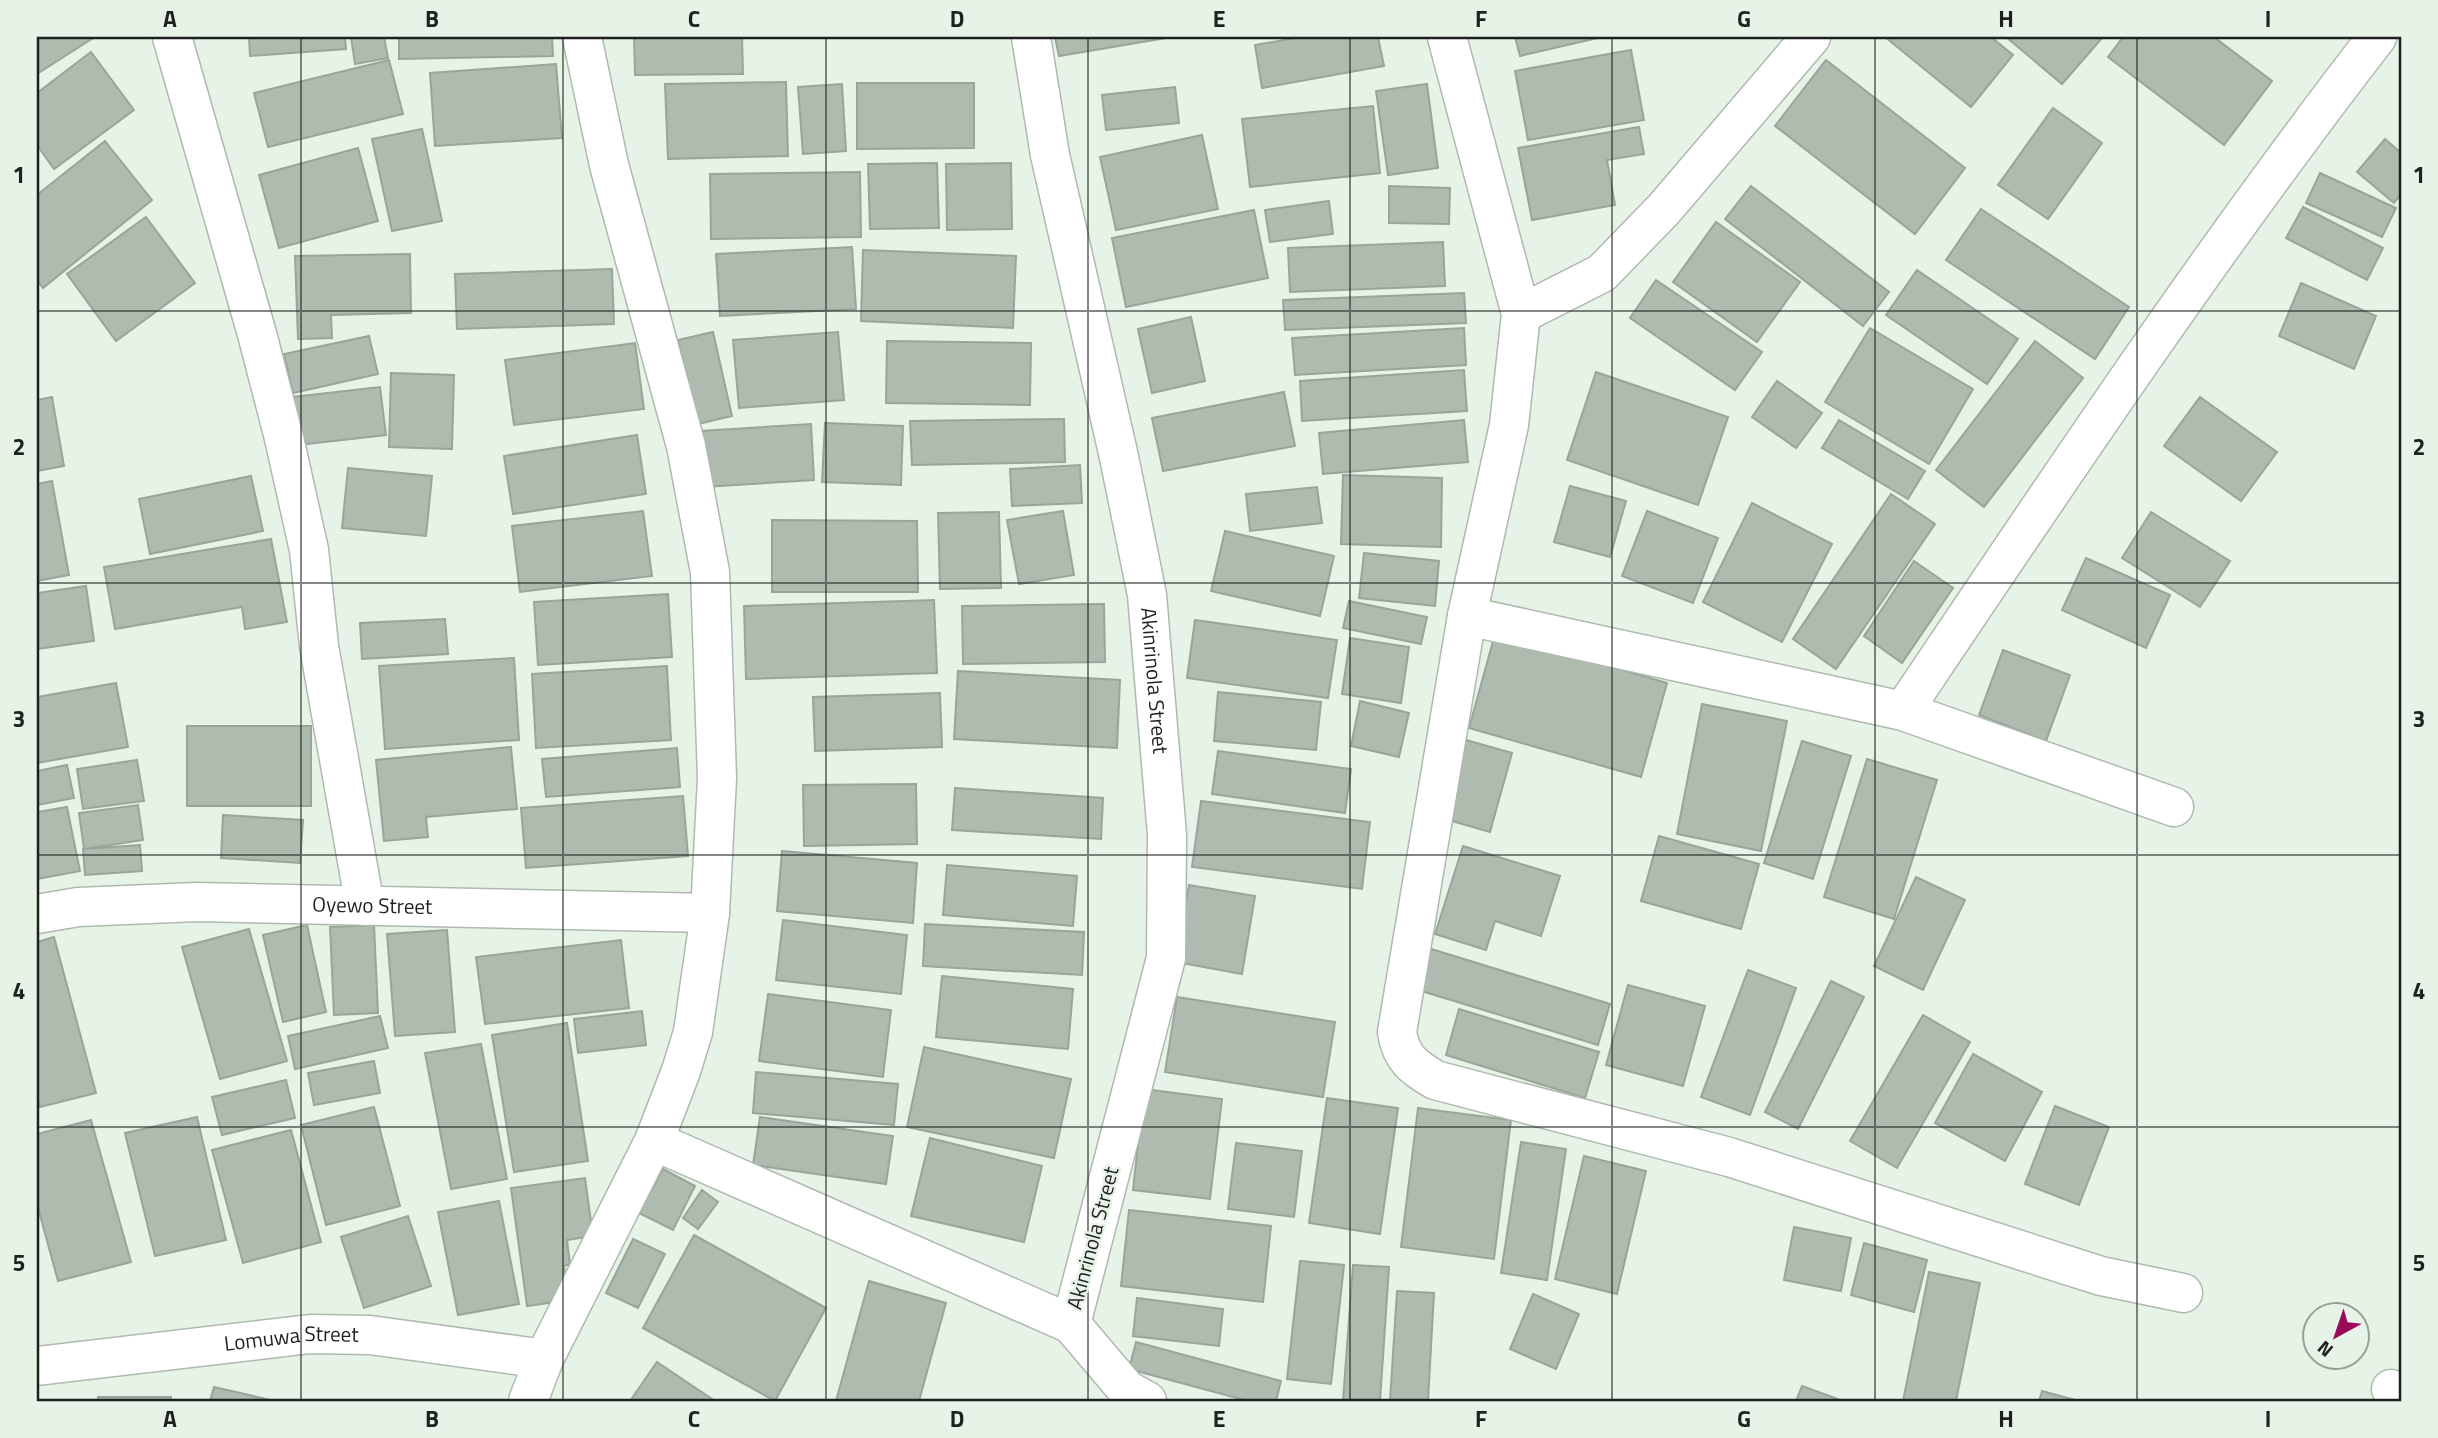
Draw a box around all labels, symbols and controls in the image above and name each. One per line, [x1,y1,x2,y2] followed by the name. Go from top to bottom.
[163,1,177,36] text: A
[425,1,439,36] text: B
[688,1,700,36] text: C
[950,1,964,36] text: D
[1213,1,1225,36] text: E
[1475,1,1487,36] text: F
[1737,1,1751,36] text: G
[1998,1,2014,36] text: H
[2265,1,2271,36] text: I
[13,157,25,192] text: 1
[2413,157,2425,192] text: 1
[13,429,25,464] text: 2
[2413,429,2425,464] text: 2
[1133,606,1177,756] street label: Akinrinola Street
[13,701,25,736] text: 3
[2413,701,2425,736] text: 3
[312,887,433,922] street label: Oyewo Street
[13,973,25,1008] text: 4
[2413,973,2425,1008] text: 4
[1058,1162,1127,1313] street label: Akinrinola Street
[13,1245,25,1280] text: 5
[2413,1245,2425,1280] text: 5
[2302,1302,2372,1372] north arrow
[222,1317,360,1359] street label: Lomuwa Street
[2310,1334,2339,1365] text: N
[163,1401,177,1436] text: A
[425,1401,439,1436] text: B
[688,1401,700,1436] text: C
[950,1401,964,1436] text: D
[1213,1401,1225,1436] text: E
[1475,1401,1487,1436] text: F
[1737,1401,1751,1436] text: G
[1998,1401,2014,1436] text: H
[2265,1401,2271,1436] text: I

